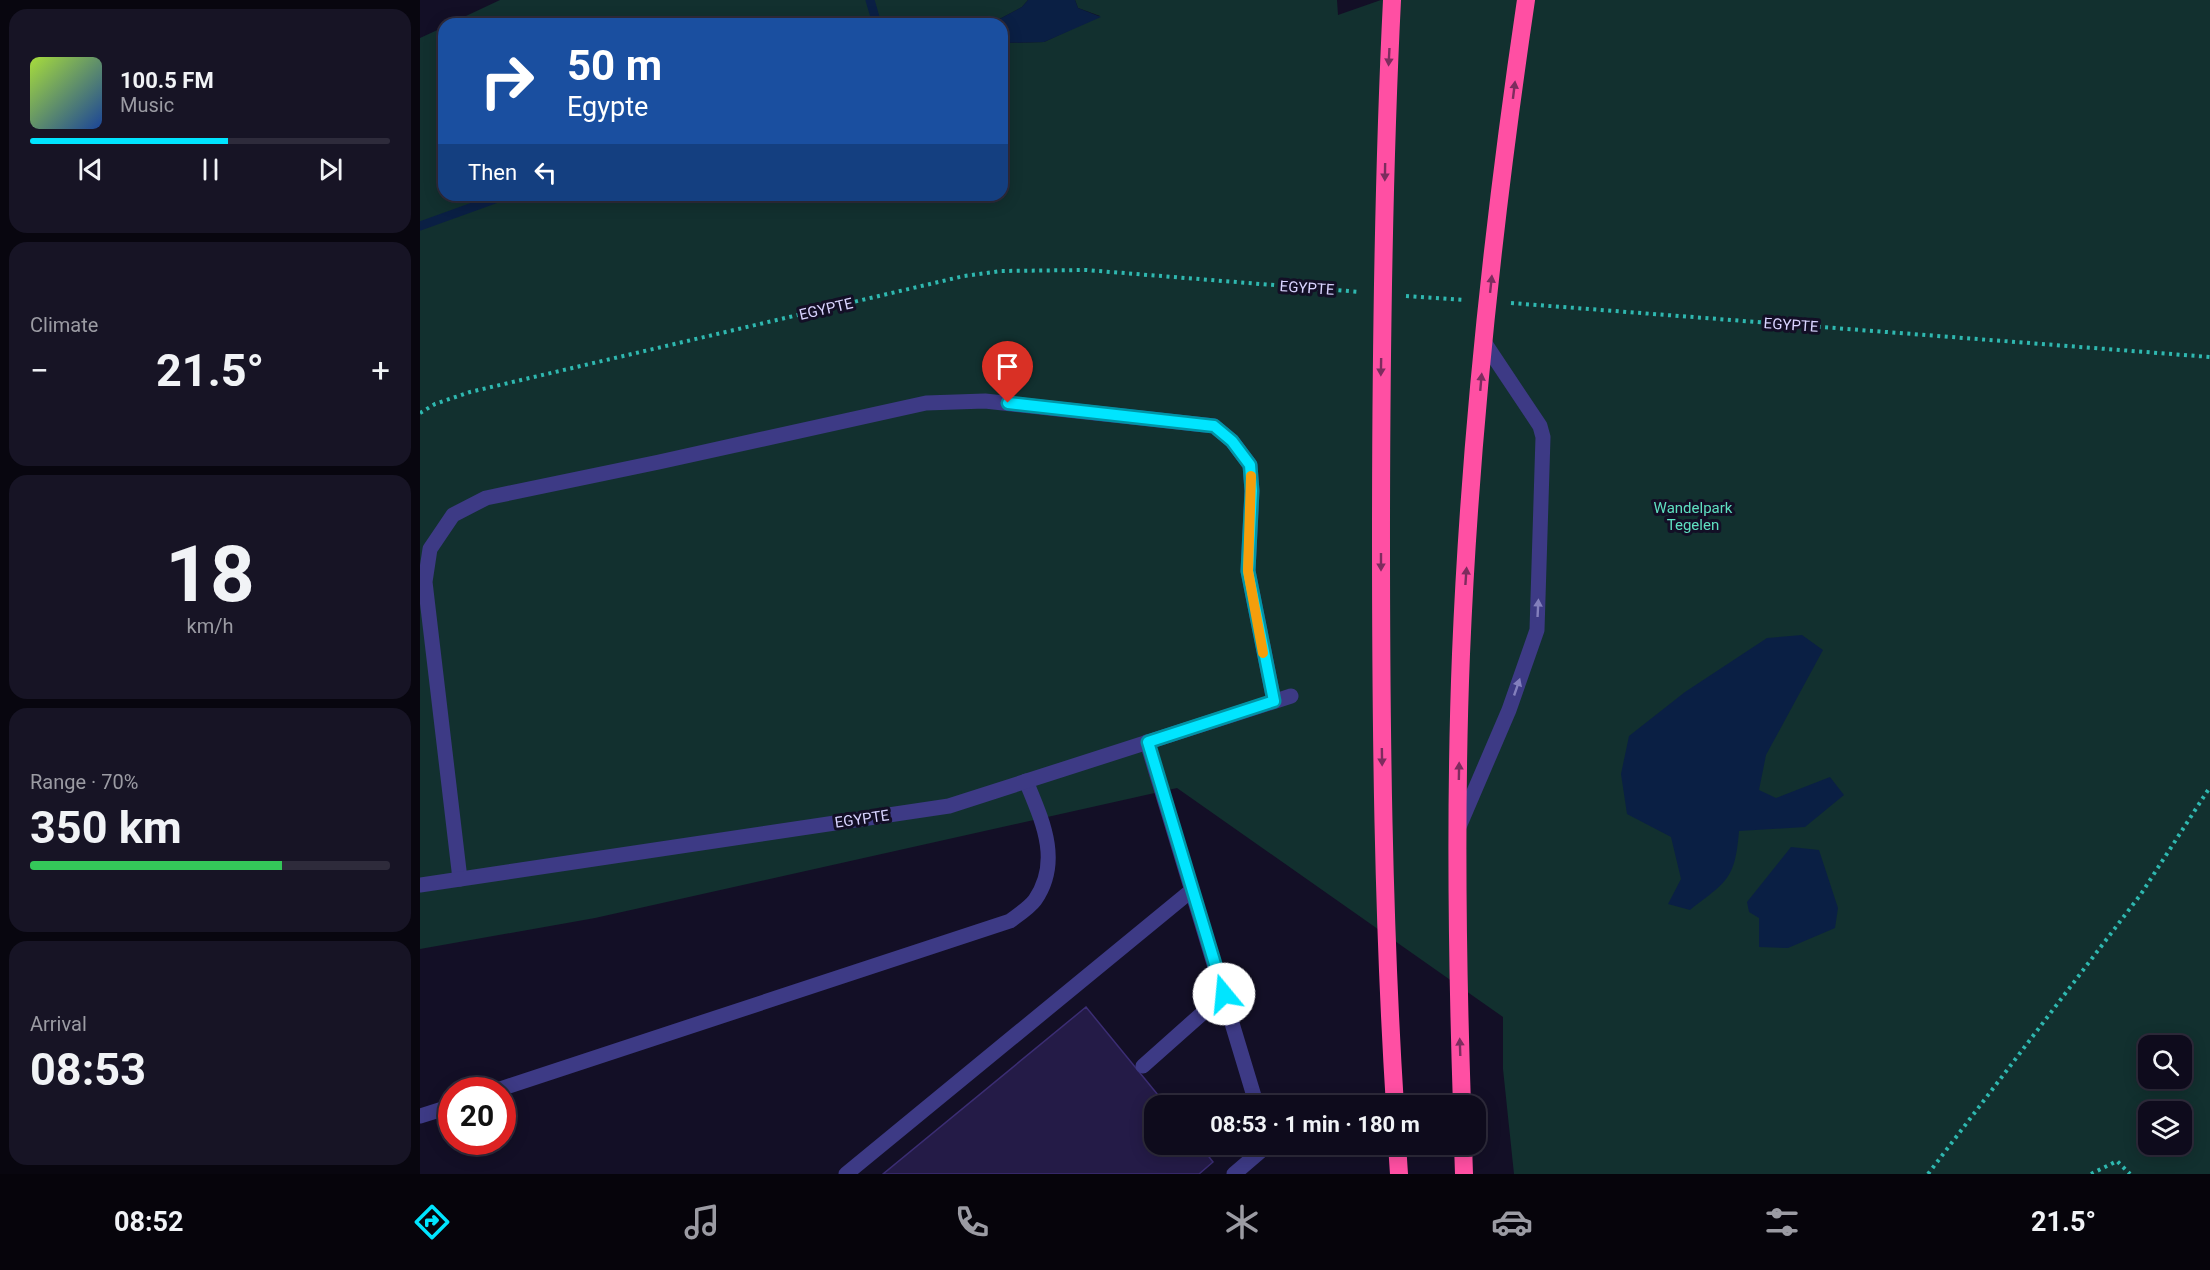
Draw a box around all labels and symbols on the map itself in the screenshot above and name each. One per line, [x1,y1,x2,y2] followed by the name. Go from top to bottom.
[1385,47,1394,66] one-way arrow
[1509,81,1518,100] one-way arrow
[1380,163,1390,182] one-way arrow
[1486,274,1496,293] one-way arrow
[1279,277,1335,299] street label: EGYPTE
[797,294,855,324] street label: EGYPTE
[1763,314,1819,336] street label: EGYPTE
[982,341,1033,403] pin
[1377,358,1386,377] one-way arrow
[1476,372,1486,391] one-way arrow
[1654,499,1733,534] park label: Wandelpark Tegelen
[1376,553,1386,572] one-way arrow
[1461,567,1471,586] one-way arrow
[1534,598,1543,617] one-way arrow
[1512,678,1522,696] one-way arrow
[1378,748,1387,767] one-way arrow
[1454,761,1464,780] one-way arrow
[834,806,891,832] street label: EGYPTE
[1192,962,1256,1026] position arrow
[1455,1038,1465,1057] one-way arrow
[438,1077,516,1155] speed limit sign: 20

